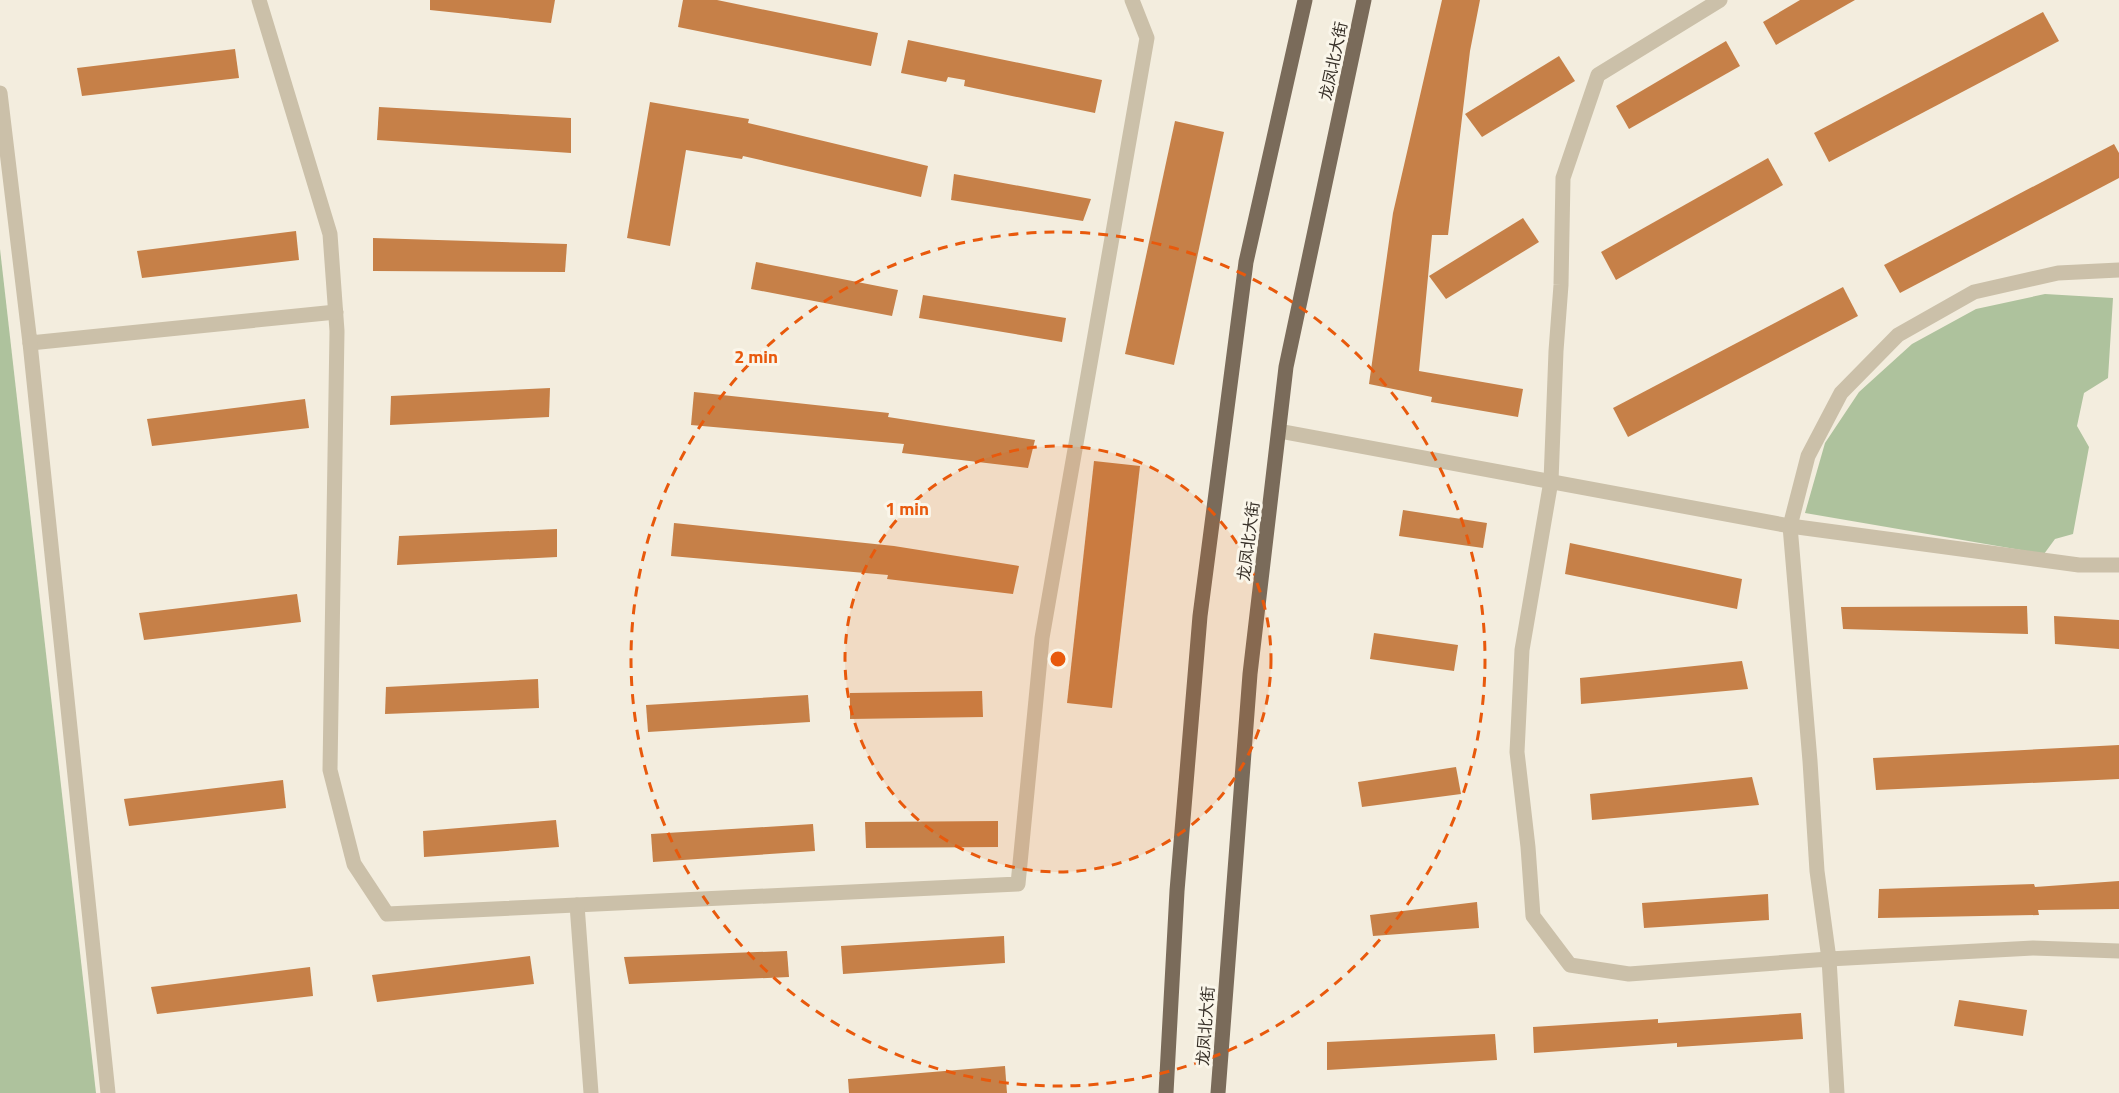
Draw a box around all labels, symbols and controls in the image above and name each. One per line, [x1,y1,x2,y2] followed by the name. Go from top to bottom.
[1313,19,1353,103] street label: 龙凤北大街
[734,343,778,370] text: 2 min
[885,495,929,522] text: 1 min
[1231,500,1265,582] street label: 龙凤北大街
[1048,649,1068,669] centre of rings
[1190,985,1220,1067] street label: 龙凤北大街

